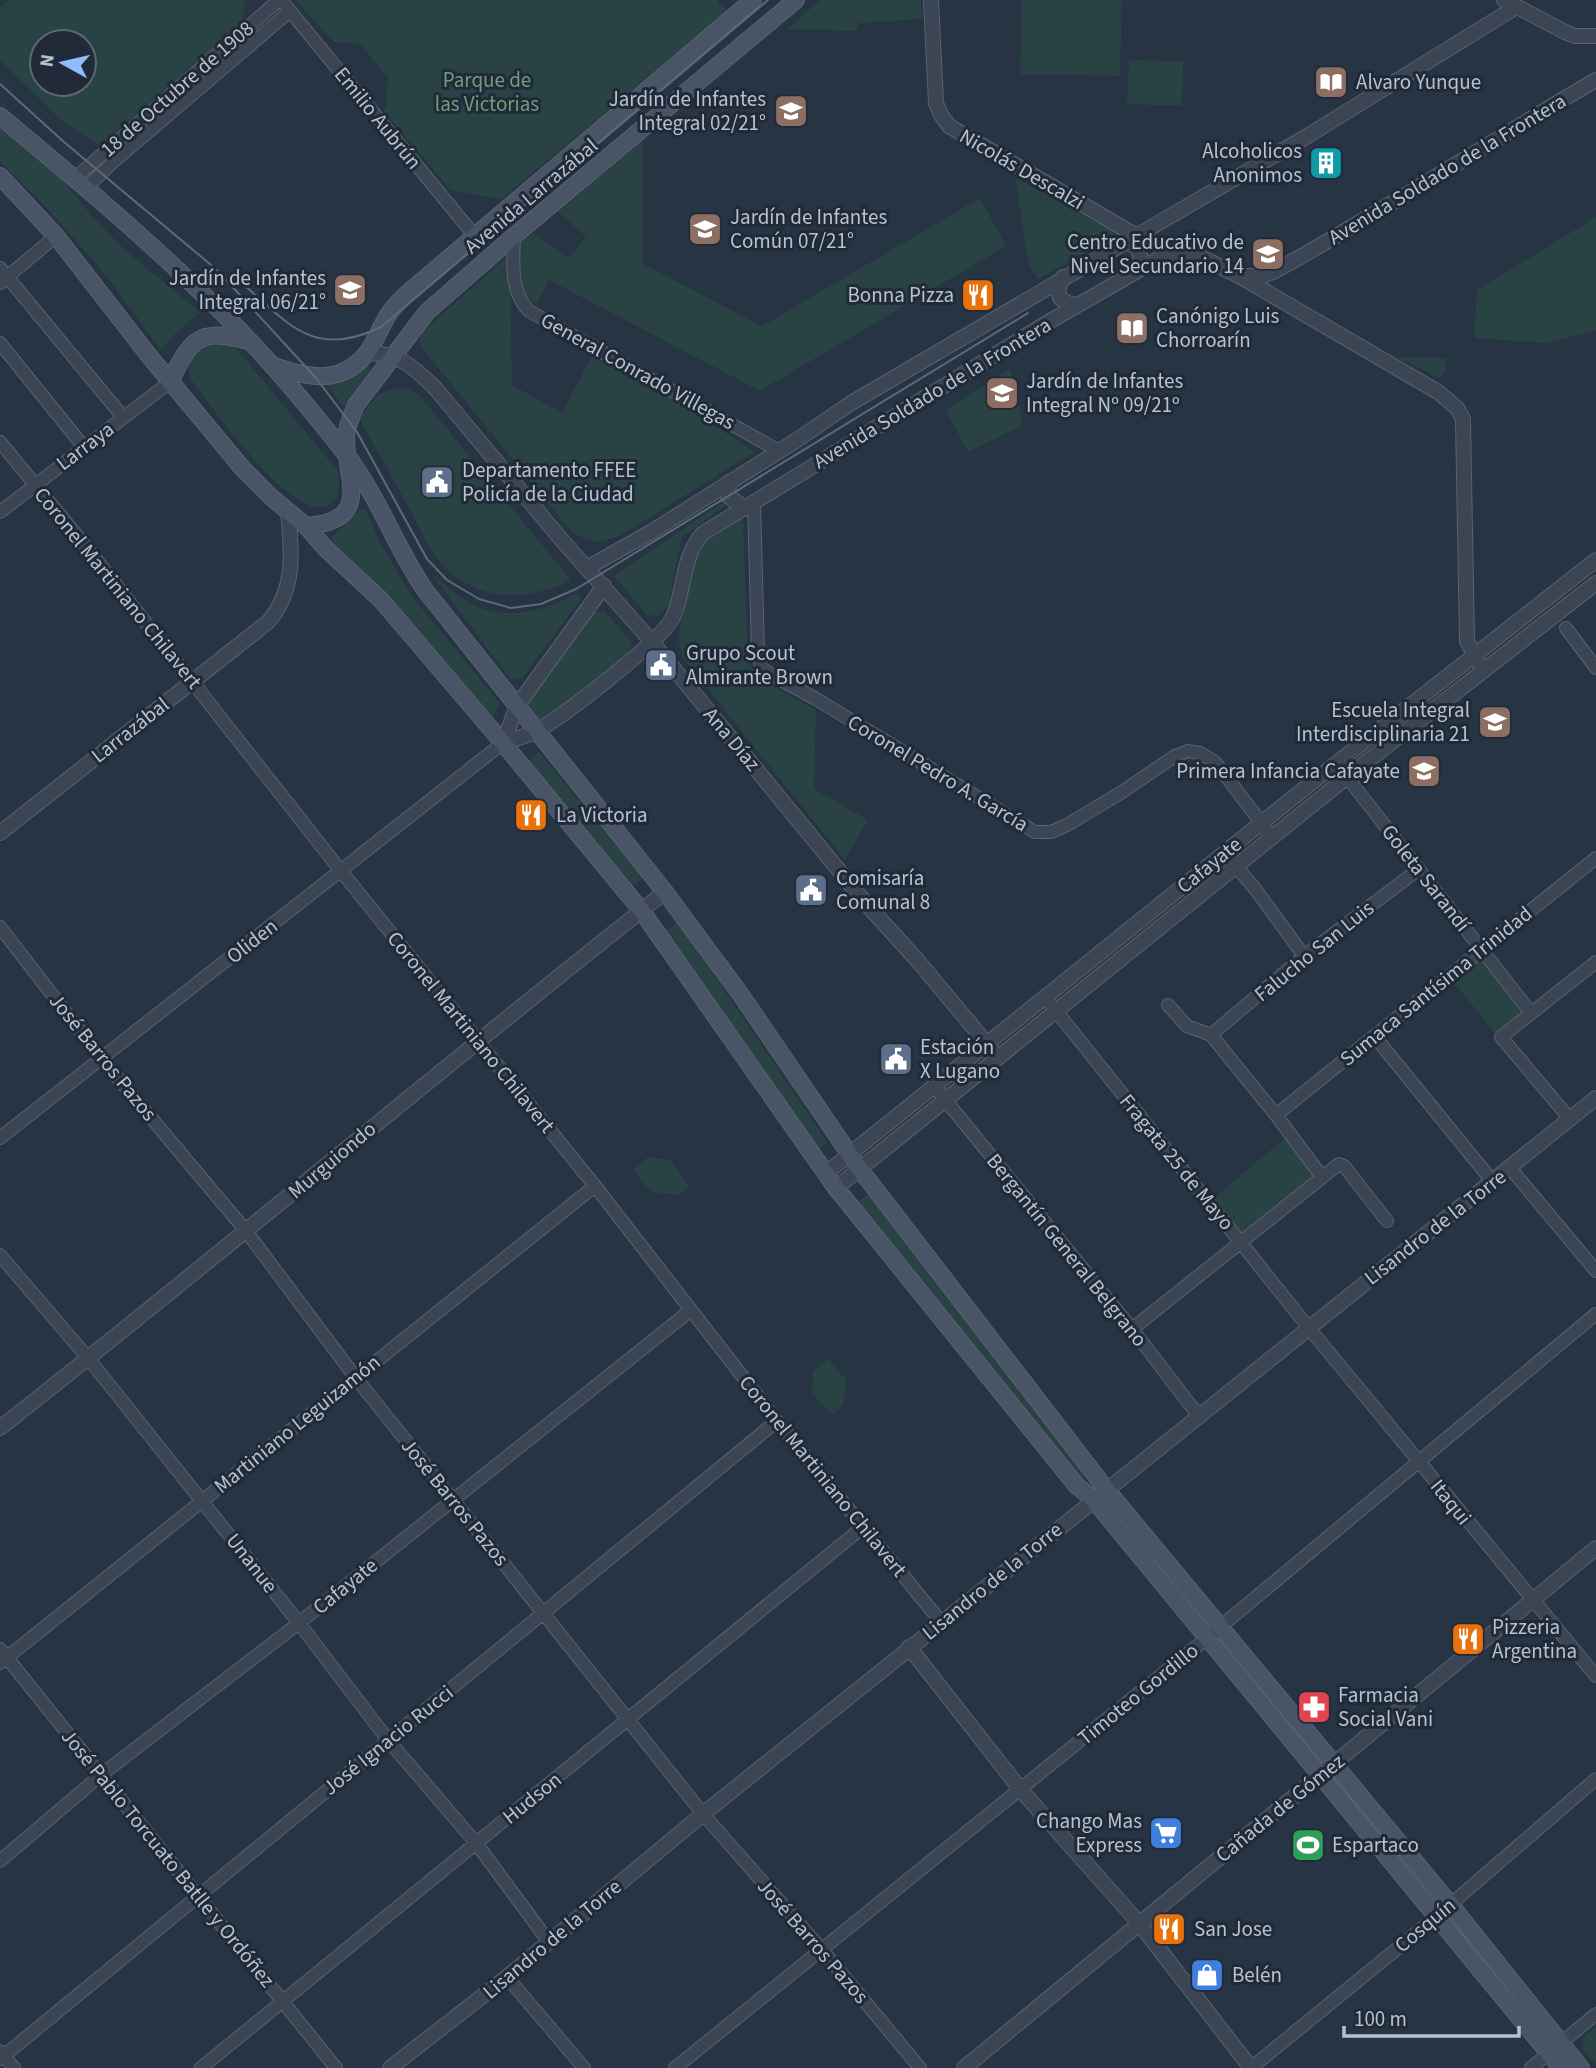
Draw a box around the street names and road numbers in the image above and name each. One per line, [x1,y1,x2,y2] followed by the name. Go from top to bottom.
[94,14,260,164] street label: 18 de Octubre de 1908
[327,60,429,176] street label: Emilio Aubrún
[1322,86,1572,252] street label: Avenida Soldado de la Frontera
[954,121,1090,217] street label: Nicolás Descalzi
[458,131,604,261] street label: Avenida Larrazábal
[535,305,741,437] street label: General Conrado Villegas
[807,310,1057,476] street label: Avenida Soldado de la Frontera
[50,414,120,478] street label: Larraya
[27,481,209,695] street label: Coronel Martiniano Chilavert
[85,690,175,770] street label: Larrazábal
[696,701,768,778] street label: Ana Díaz
[842,707,1034,839] street label: Coronel Pedro A. García
[1375,818,1478,939] street label: Goleta Sarandí
[1170,829,1248,901] street label: Cafayate
[1248,893,1381,1009] street label: Falucho San Luis
[1333,899,1539,1073] street label: Sumaca Santísima Trinidad
[220,911,284,971] street label: Oliden
[380,925,562,1139] street label: Coronel Martiniano Chilavert
[42,987,164,1128] street label: José Barros Pazos
[1113,1087,1241,1237] street label: Fragata 25 de Mayo
[281,1114,383,1206] street label: Murguiondo
[979,1147,1155,1353] street label: Bergantín General Belgrano
[1358,1162,1512,1292] street label: Lisandro de la Torre
[207,1347,387,1501] street label: Martiniano Leguizamón
[732,1369,914,1583] street label: Coronel Martiniano Chilavert
[394,1432,516,1573] street label: José Barros Pazos
[1423,1473,1479,1531] street label: Itaqui
[915,1515,1069,1647] street label: Lisandro de la Torre
[219,1527,285,1599] street label: Unanue
[306,1550,384,1622] street label: Cafayate
[1071,1636,1205,1752] street label: Timoteo Gordillo
[316,1678,460,1802] street label: José Ignacio Rucci
[54,1722,282,1994] street label: José Pablo Torcuato Batlle y Ordóñez
[1209,1746,1351,1870] street label: Cañada de Gómez
[496,1765,568,1831] street label: Hudson
[476,1872,628,2006] street label: Lisandro de la Torre
[750,1872,876,2010] street label: José Barros Pazos
[1388,1890,1462,1960] street label: Cosquín

